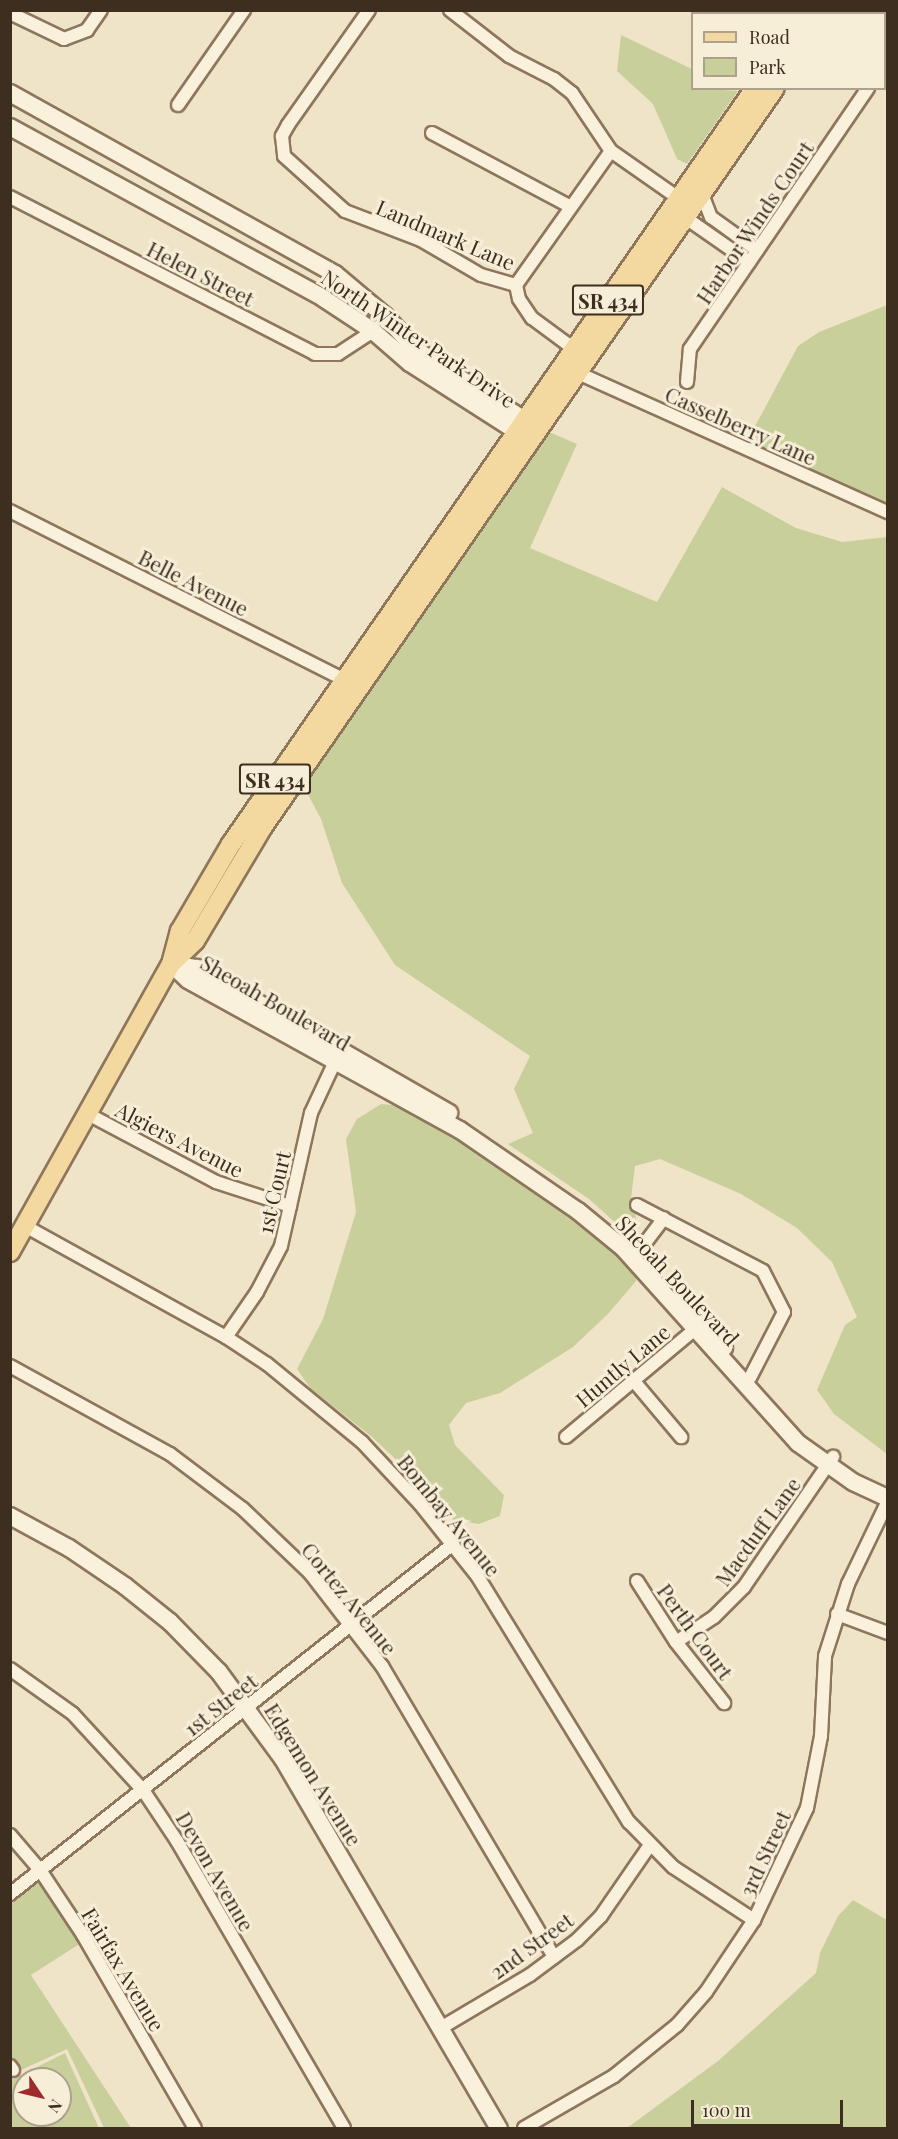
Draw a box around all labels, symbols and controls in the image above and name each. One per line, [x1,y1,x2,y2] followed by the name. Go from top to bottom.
[691,12,886,90] legend
[749,25,790,49] text: Road
[749,55,786,79] text: Park
[690,135,818,309] street label: Harbor Winds Court
[373,193,519,275] street label: Landmark Lane
[143,235,259,311] street label: Helen Street
[317,263,521,413] street label: North Winter Park Drive
[570,283,646,317] road number: SR 434
[661,380,821,470] street label: Casselberry Lane
[135,543,253,621] street label: Belle Avenue
[238,762,312,796] road number: SR 434
[197,949,355,1055] street label: Sheoah Boulevard
[112,1096,248,1182] street label: Algiers Avenue
[251,1148,295,1236] street label: 1st Court
[611,1210,745,1350] street label: Sheoah Boulevard
[570,1318,674,1412] street label: Huntly Lane
[393,1449,507,1581] street label: Bombay Avenue
[709,1472,805,1590] street label: Macduff Lane
[297,1536,403,1660] street label: Cortez Avenue
[653,1578,739,1684] street label: Perth Court
[178,1668,262,1740] street label: 1st Street
[260,1698,368,1850] street label: Edgemon Avenue
[733,1806,795,1900] street label: 3rd Street
[171,1807,261,1935] street label: Devon Avenue
[77,1902,171,2036] street label: Fairfax Avenue
[485,1906,577,1984] street label: 2nd Street
[12,2067,72,2127] north arrow
[694,2088,846,2126] scale bar
[44,2096,67,2117] text: N
[702,2098,751,2122] text: 100 m

